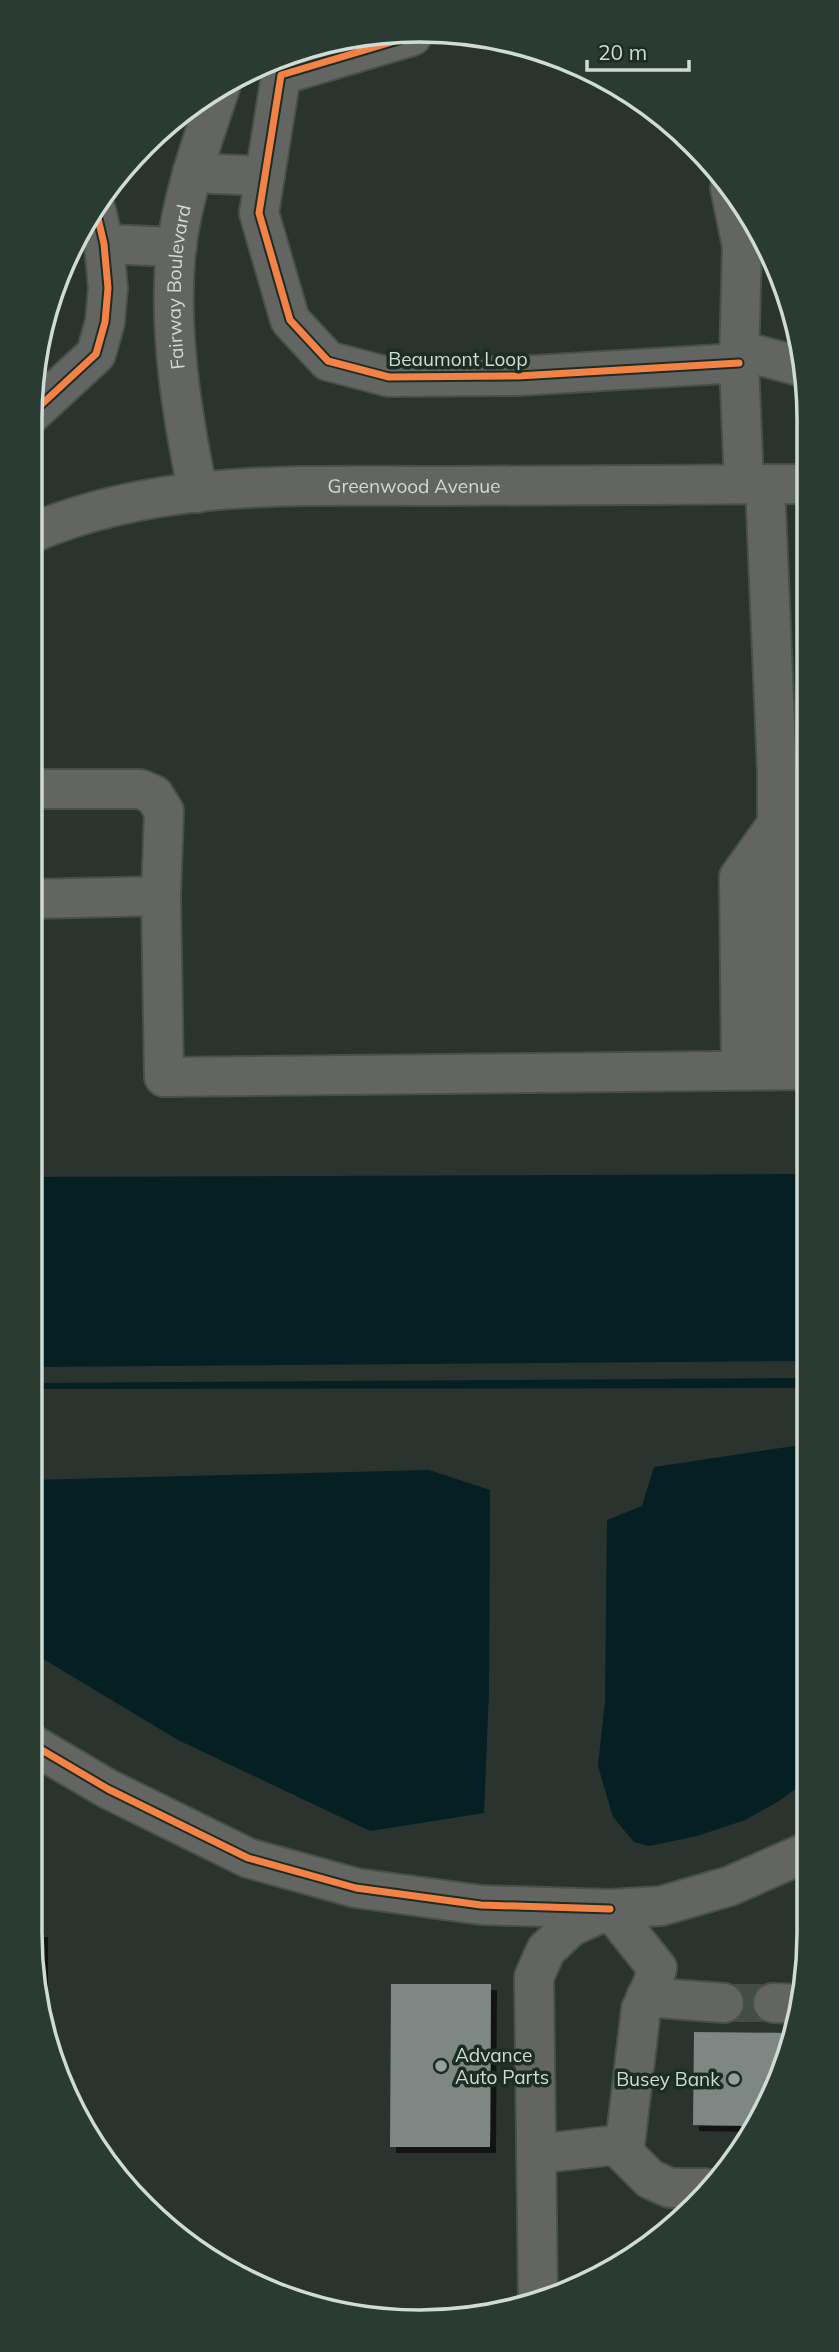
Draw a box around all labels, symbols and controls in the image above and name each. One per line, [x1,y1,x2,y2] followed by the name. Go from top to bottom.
[587,28,688,72] scale bar
[598,39,647,65] text: 20 m
[162,202,196,371] street label: Fairway Boulevard
[388,347,528,371] street label: Beaumont Loop
[327,474,501,498] street label: Greenwood Avenue
[455,2043,549,2089] place label: Advance Auto Parts
[433,2058,449,2074] marker: Advance Auto Parts
[616,2067,720,2091] place label: Busey Bank
[726,2071,742,2087] marker: Busey Bank

